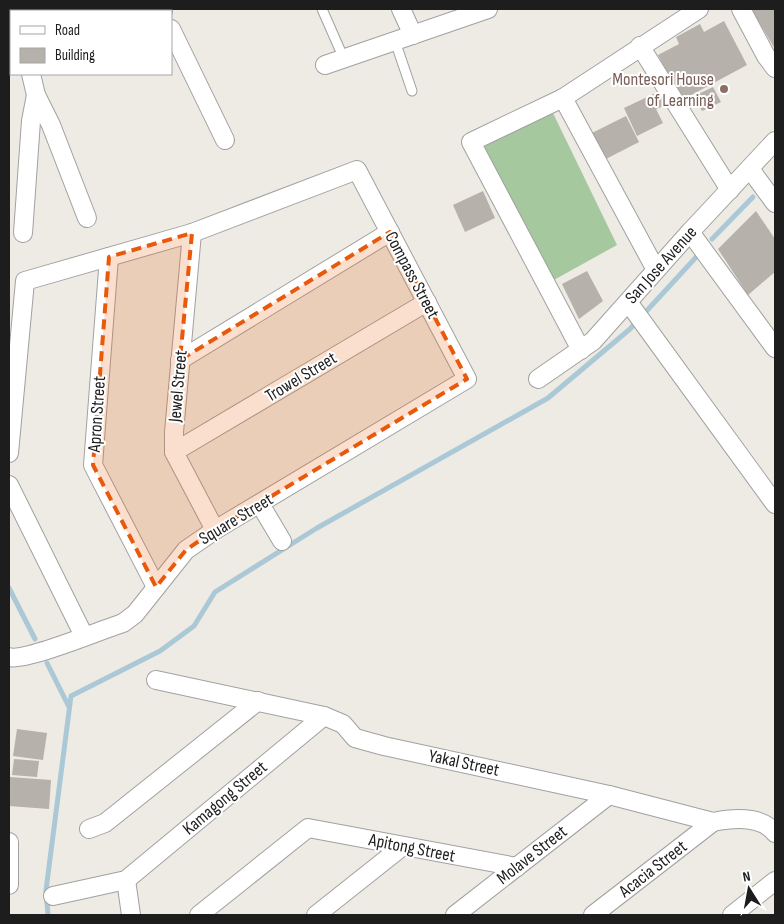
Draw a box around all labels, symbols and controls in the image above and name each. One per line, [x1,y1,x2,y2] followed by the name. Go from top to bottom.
[10,10,172,75] legend
[55,21,80,40] text: Road
[55,46,95,65] text: Building
[612,69,714,111] place label: Montesori House of Learning
[718,83,730,95] marker: Montesori House of Learning
[621,222,701,308] street label: San Jose Avenue
[380,228,444,323] street label: Compass Street
[261,347,341,407] street label: Trowel Street
[164,349,192,424] street label: Jewel Street
[84,375,110,454] street label: Apron Street
[195,488,277,549] street label: Square Street
[427,745,502,781] street label: Yakal Street
[179,756,272,839] street label: Kamagong Street
[493,821,572,889] street label: Molave Street
[366,829,457,867] street label: Apitong Street
[614,836,691,903] street label: Acacia Street
[724,864,774,914] north arrow
[741,868,752,886] text: N

